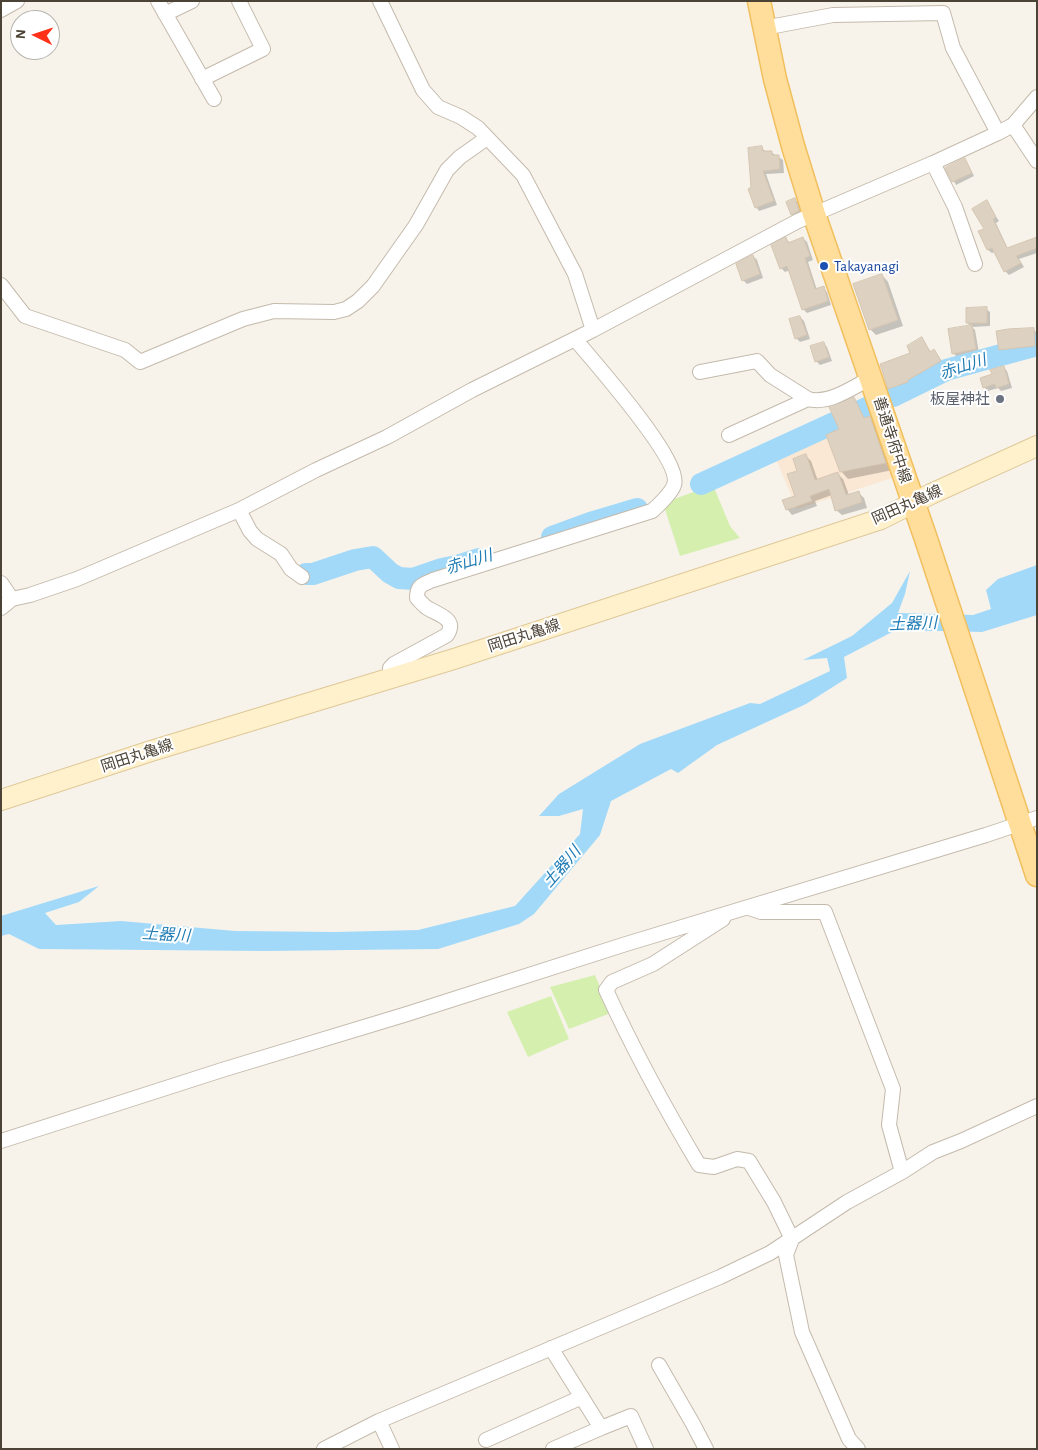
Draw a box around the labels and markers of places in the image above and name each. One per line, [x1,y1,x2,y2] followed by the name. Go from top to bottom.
[834,257,899,275] place label: Takayanagi
[818,260,830,272] marker: Takayanagi
[930,390,990,408] place label: 板屋神社
[994,393,1006,405] marker: 板屋神社

